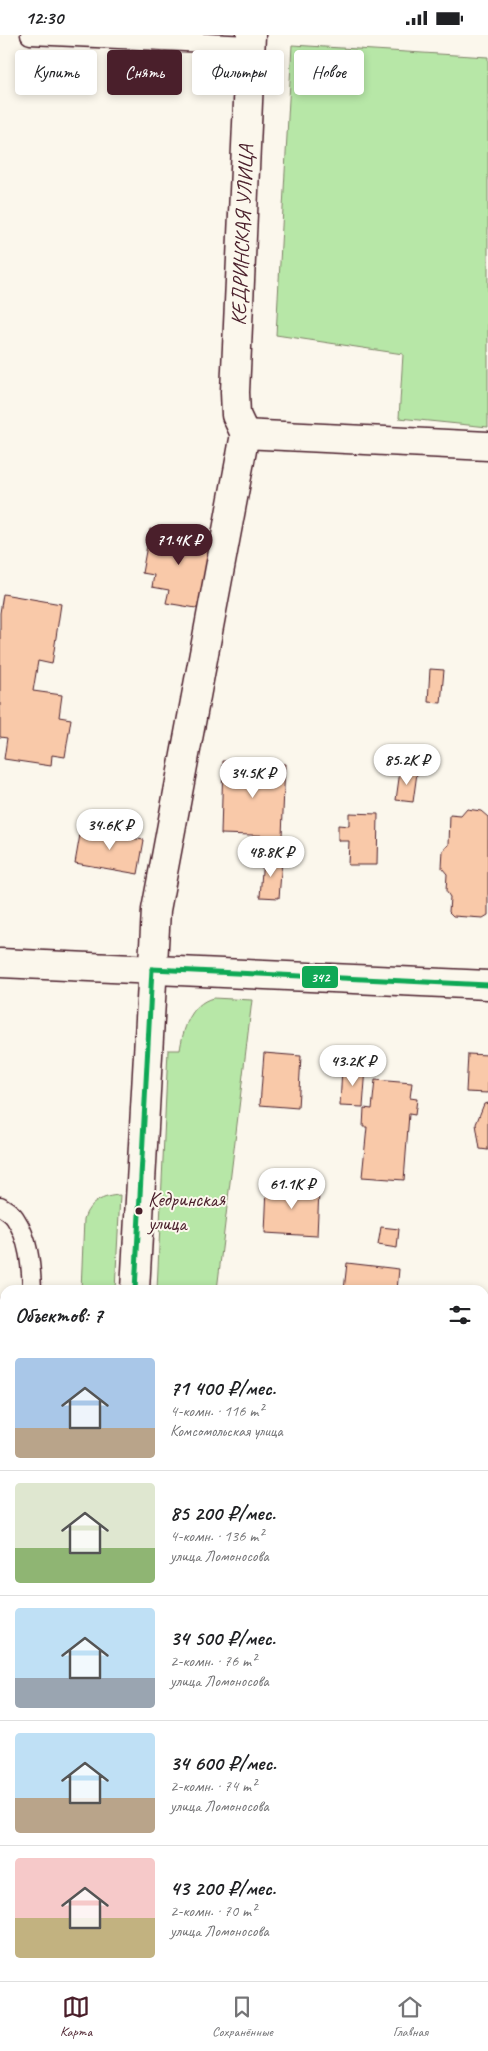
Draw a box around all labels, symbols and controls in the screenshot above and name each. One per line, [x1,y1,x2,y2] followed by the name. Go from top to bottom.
[25,6,63,30] text: 12:30
[15,50,97,95] chip: Купить
[107,50,182,95] chip: Снять
[192,50,284,95] chip: Фильтры
[294,50,364,95] chip: Новое
[225,143,259,326] street label: КЕДРИНСКАЯ УЛИЦА
[133,523,225,566] pin: 71.4K ₽
[157,530,201,550] text: 71.4K ₽
[361,743,453,786] pin: 85.2K ₽
[385,750,429,770] text: 85.2K ₽
[207,757,299,799] pin: 34.5K ₽
[231,763,275,783] text: 34.5K ₽
[64,809,156,851] pin: 34.6K ₽
[87,815,133,835] text: 34.6K ₽
[225,835,317,878] pin: 48.8K ₽
[248,842,294,862] text: 48.8K ₽
[301,965,339,989] line badge: 342
[311,969,331,986] text: 342
[307,1045,399,1087] pin: 43.2K ₽
[330,1051,376,1071] text: 43.2K ₽
[246,1167,338,1210] pin: 61.1K ₽
[269,1174,315,1194] text: 61.1K ₽
[147,1187,226,1236] place label: Кедринская улица
[134,1206,144,1216] marker: Кедринская улица
[446,1301,474,1329] icon: filters
[15,1302,103,1328] text: Объектов: 7
[170,1375,276,1401] text: 71 400 ₽/мес.
[55,1378,115,1438] icon: home
[170,1401,263,1421] text: 4-комн. · 116 m²
[170,1421,283,1441] text: Комсомольская улица
[170,1500,275,1526] text: 85 200 ₽/мес.
[55,1503,115,1563] icon: home
[170,1526,263,1546] text: 4-комн. · 136 m²
[170,1546,269,1566] text: улица Ломоносова
[170,1625,275,1651] text: 34 500 ₽/мес.
[55,1628,115,1688] icon: home
[170,1651,256,1671] text: 2-комн. · 76 m²
[170,1671,269,1691] text: улица Ломоносова
[170,1750,276,1776] text: 34 600 ₽/мес.
[55,1753,115,1813] icon: home
[170,1776,256,1796] text: 2-комн. · 74 m²
[170,1796,269,1816] text: улица Ломоносова
[170,1875,276,1901] text: 43 200 ₽/мес.
[55,1878,115,1938] icon: home
[170,1901,256,1921] text: 2-комн. · 70 m²
[170,1921,269,1941] text: улица Ломоносова
[60,1993,92,2040] tab: Карта
[212,1993,273,2040] tab: Сохранённые
[393,1993,428,2040] tab: Главная

